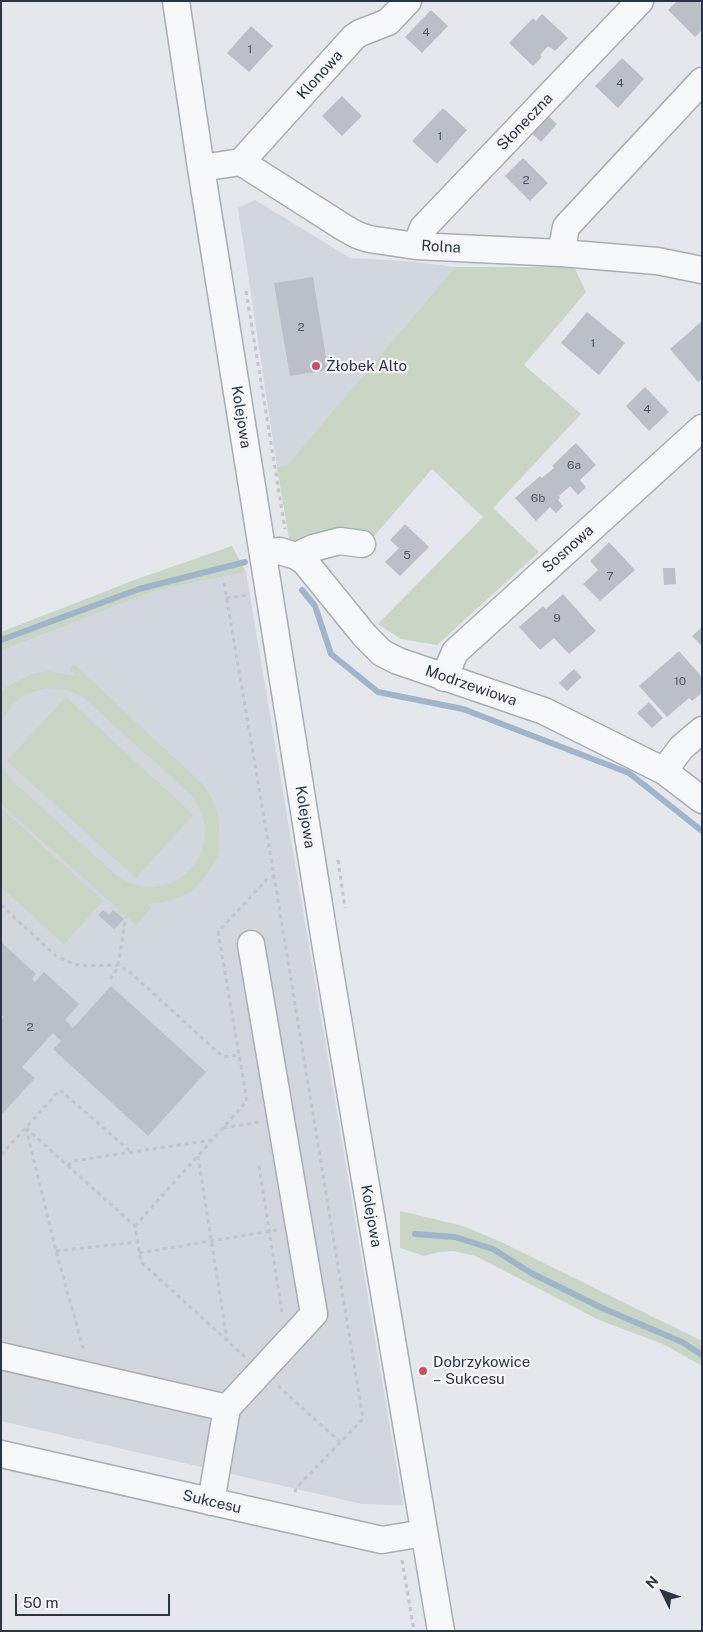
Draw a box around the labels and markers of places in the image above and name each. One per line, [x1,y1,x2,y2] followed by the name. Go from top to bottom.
[326,357,407,375] place label: Żłobek Alto
[310,360,322,372] marker: Żłobek Alto
[433,1353,530,1388] place label: Dobrzykowice – Sukcesu
[417,1365,429,1377] marker: Dobrzykowice – Sukcesu

